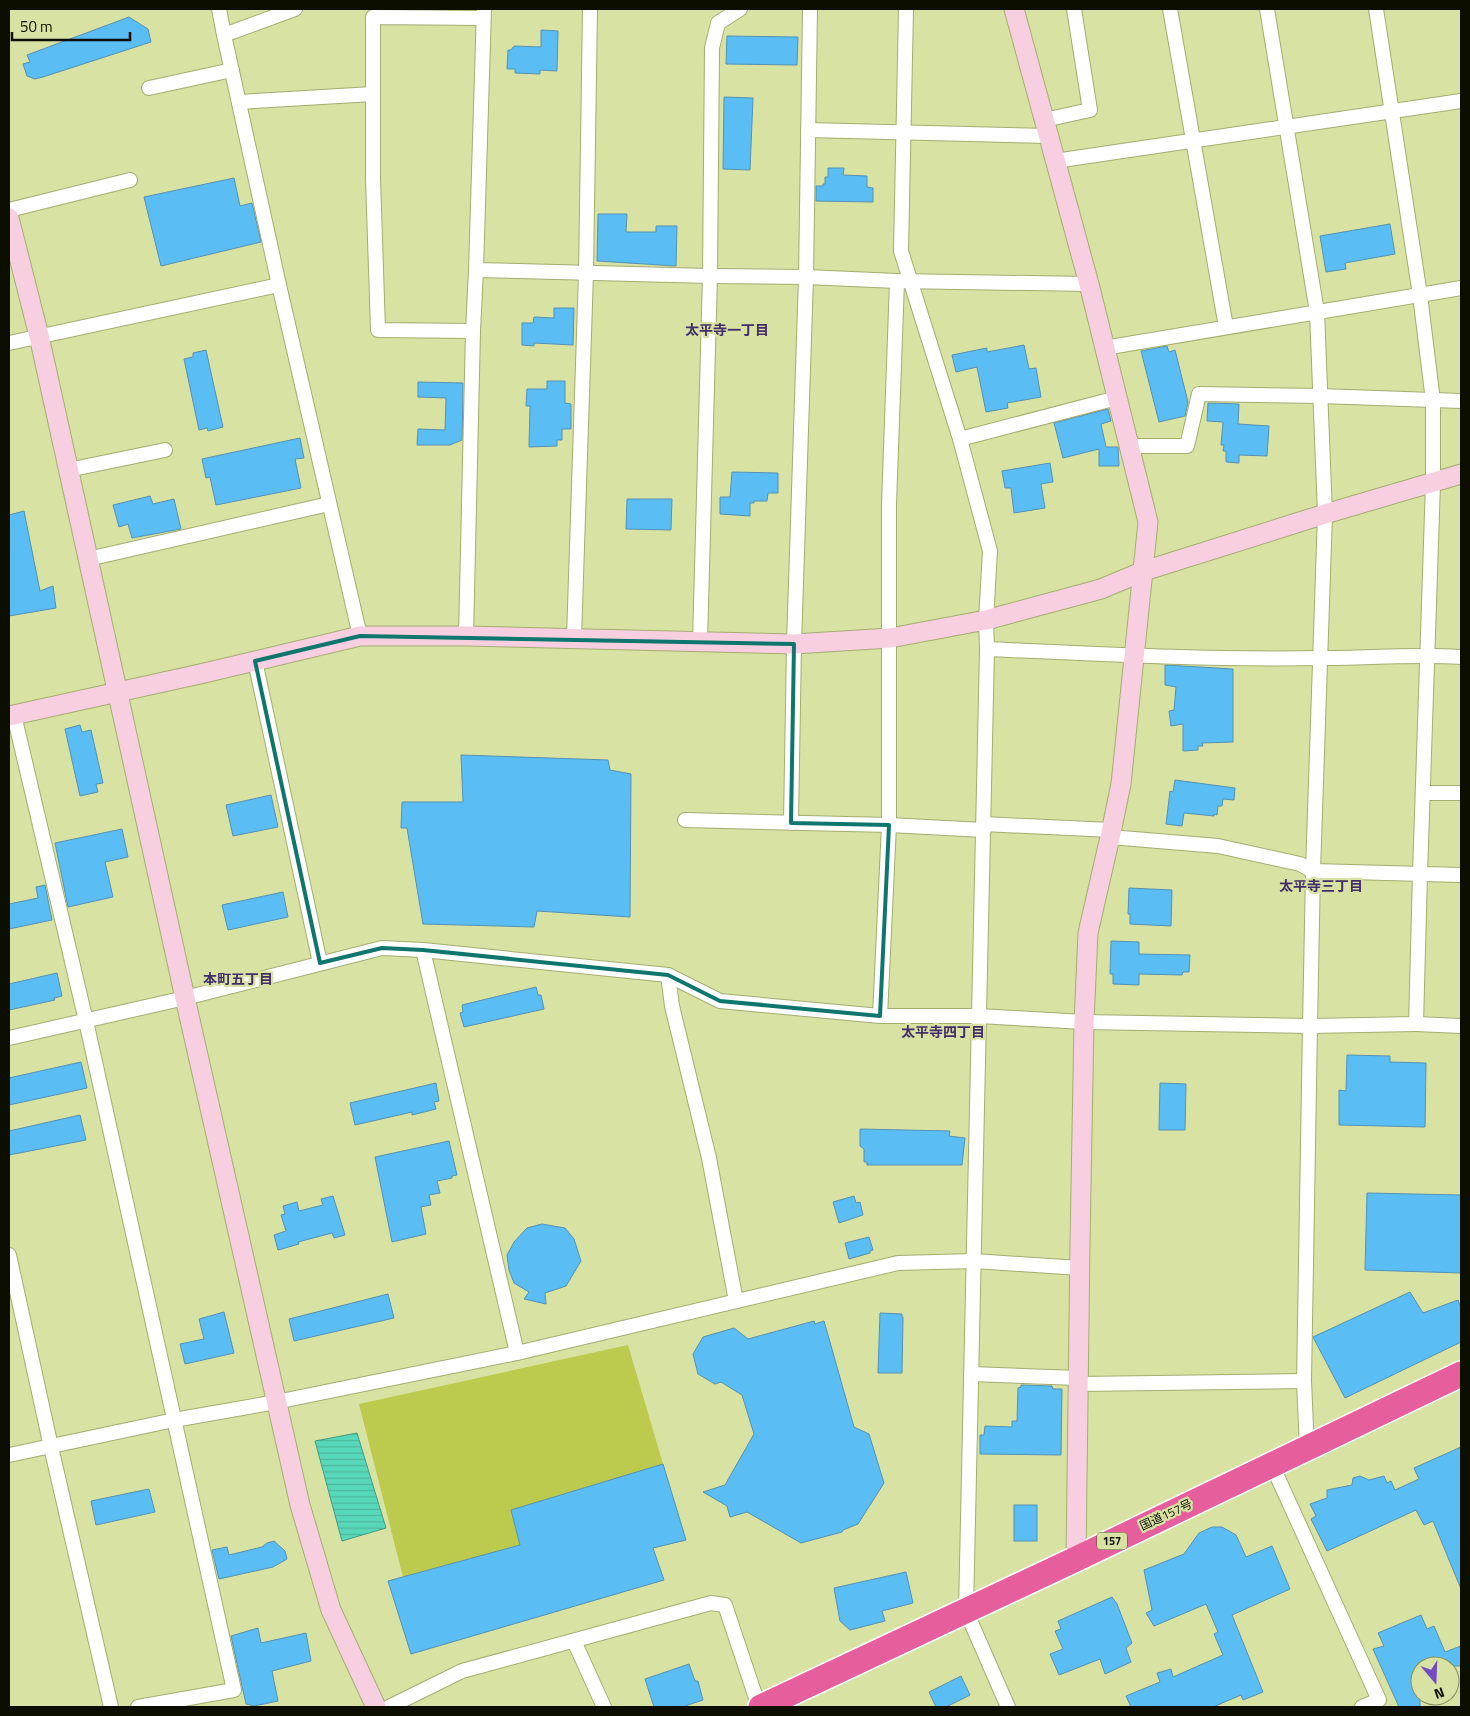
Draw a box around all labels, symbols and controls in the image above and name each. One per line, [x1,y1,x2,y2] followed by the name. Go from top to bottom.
[12,10,130,42] scale bar
[20,15,53,38] text: 50 m
[685,319,769,340] district label: 太平寺一丁目
[1279,875,1363,896] district label: 太平寺三丁目
[203,968,273,989] district label: 本町五丁目
[901,1021,985,1042] district label: 太平寺四丁目
[1136,1494,1195,1535] street label: 国道157号
[1097,1532,1127,1550] road number: 157
[1410,1656,1460,1706] north arrow
[1431,1682,1447,1705] text: N

